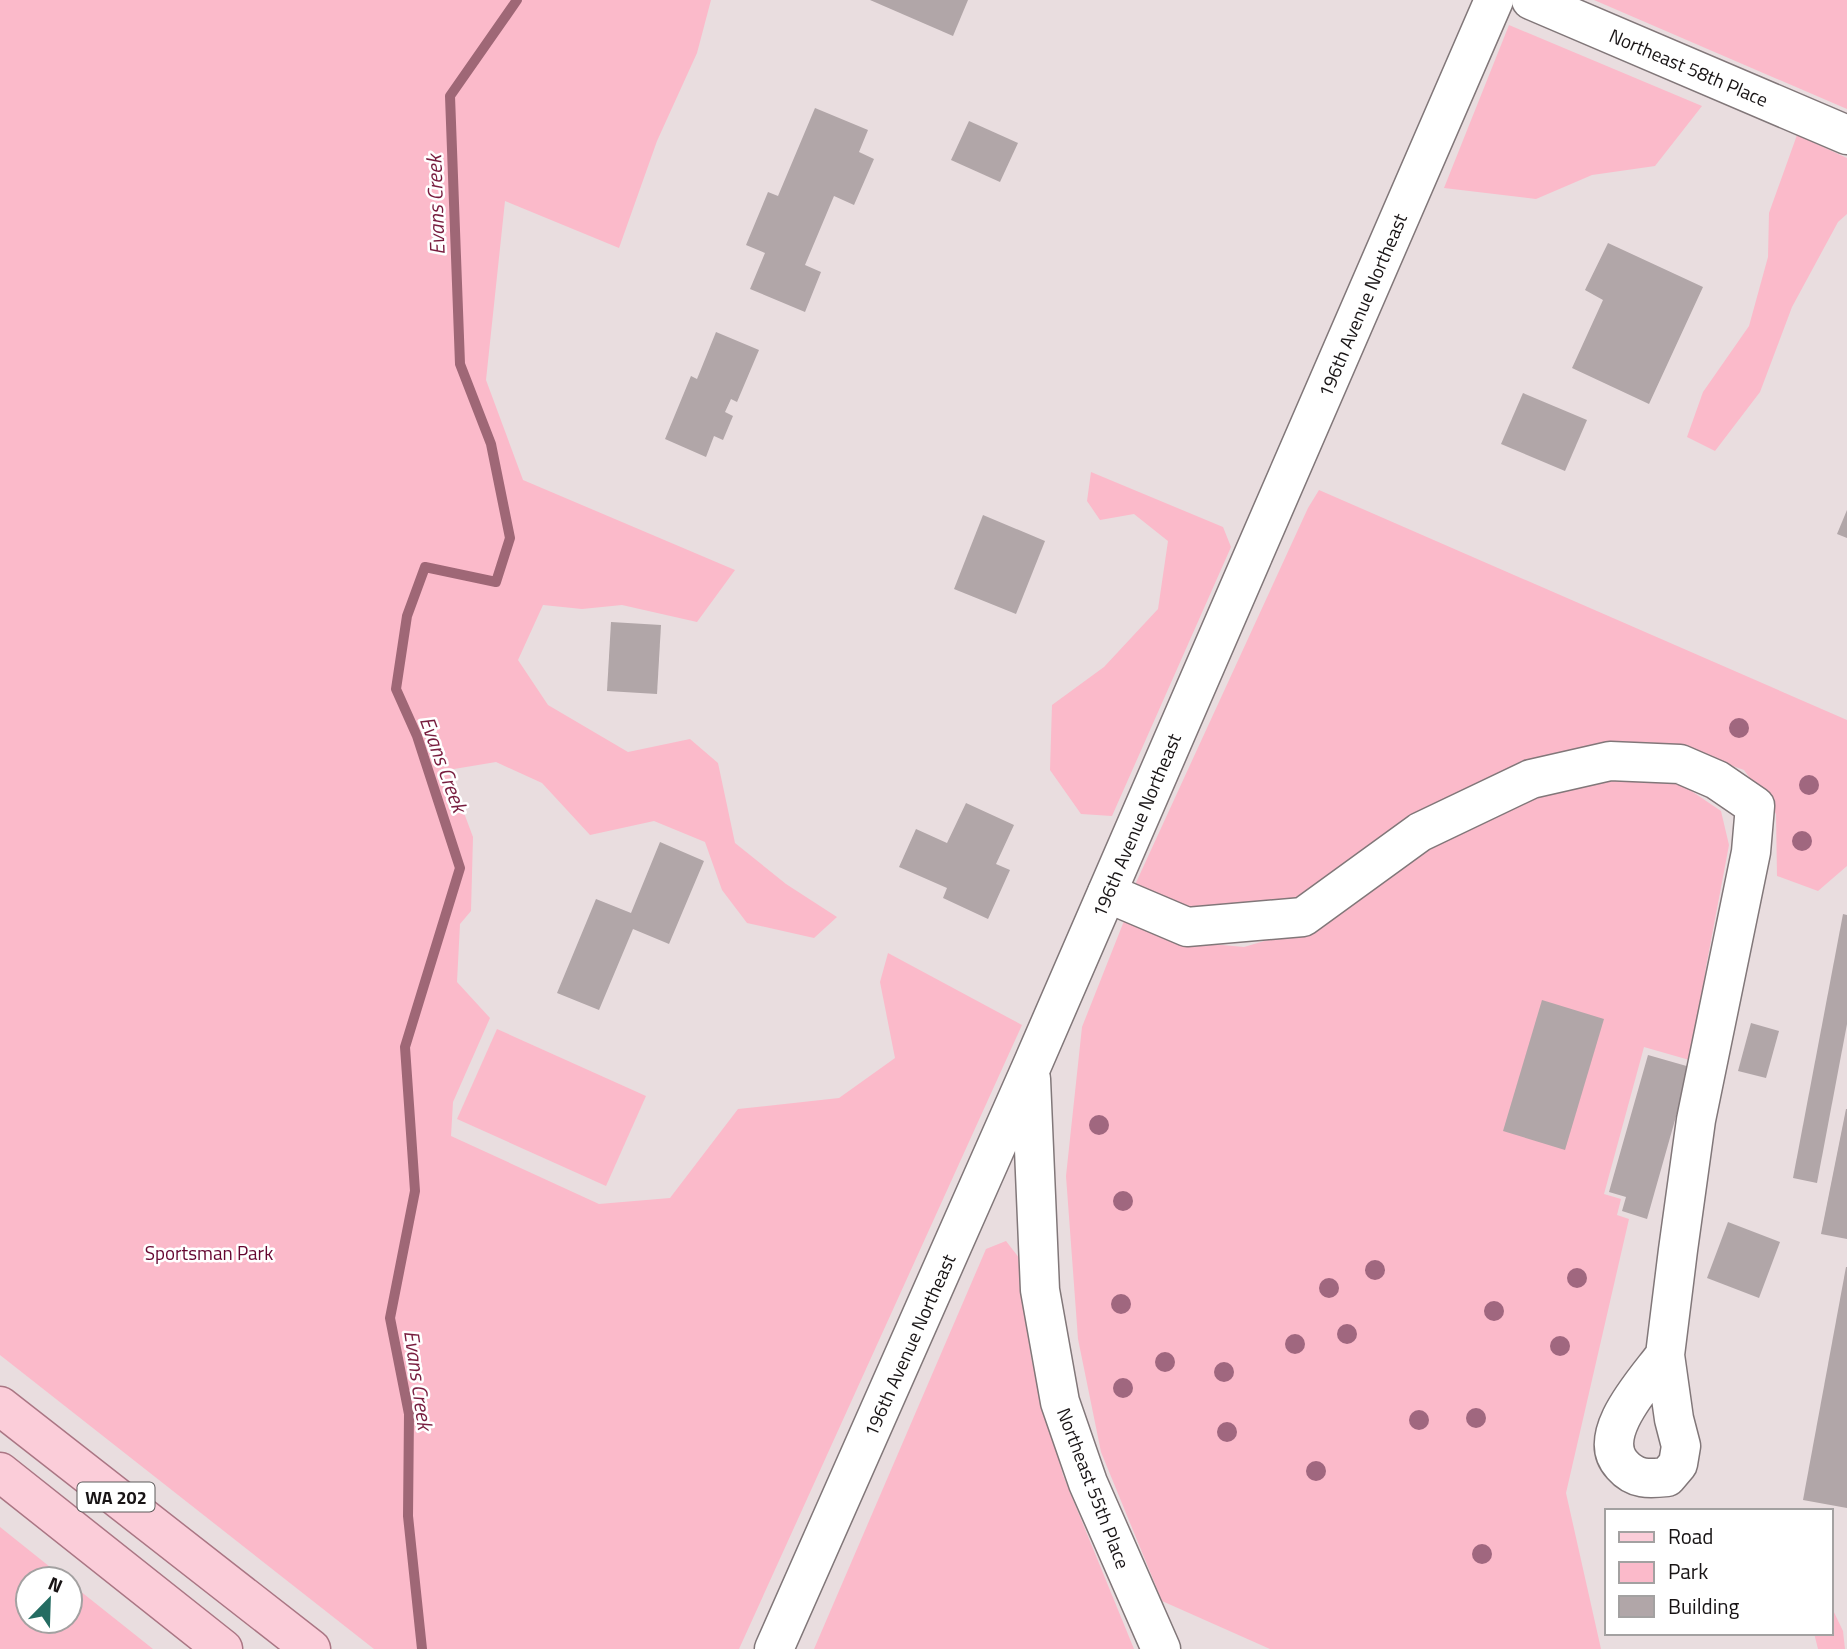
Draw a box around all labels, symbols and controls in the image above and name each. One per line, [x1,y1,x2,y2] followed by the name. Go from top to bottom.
[1605,20,1773,114] street label: Northeast 58th Place
[417,152,453,256] water label: Evans Creek
[1310,208,1414,402] street label: 196th Avenue Northeast
[412,712,477,819] water label: Evans Creek
[1084,728,1188,922] street label: 196th Avenue Northeast
[145,1238,273,1267] park label: Sportsman Park
[856,1249,963,1441] street label: 196th Avenue Northeast
[396,1328,442,1434] water label: Evans Creek
[1050,1403,1138,1573] street label: Northeast 55th Place
[78,1482,154,1512] road number: WA 202
[1605,1509,1833,1635] legend
[1668,1520,1713,1552] text: Road
[1668,1555,1708,1587] text: Park
[14,1565,84,1635] north arrow
[44,1568,68,1600] text: N
[1668,1590,1740,1622] text: Building

